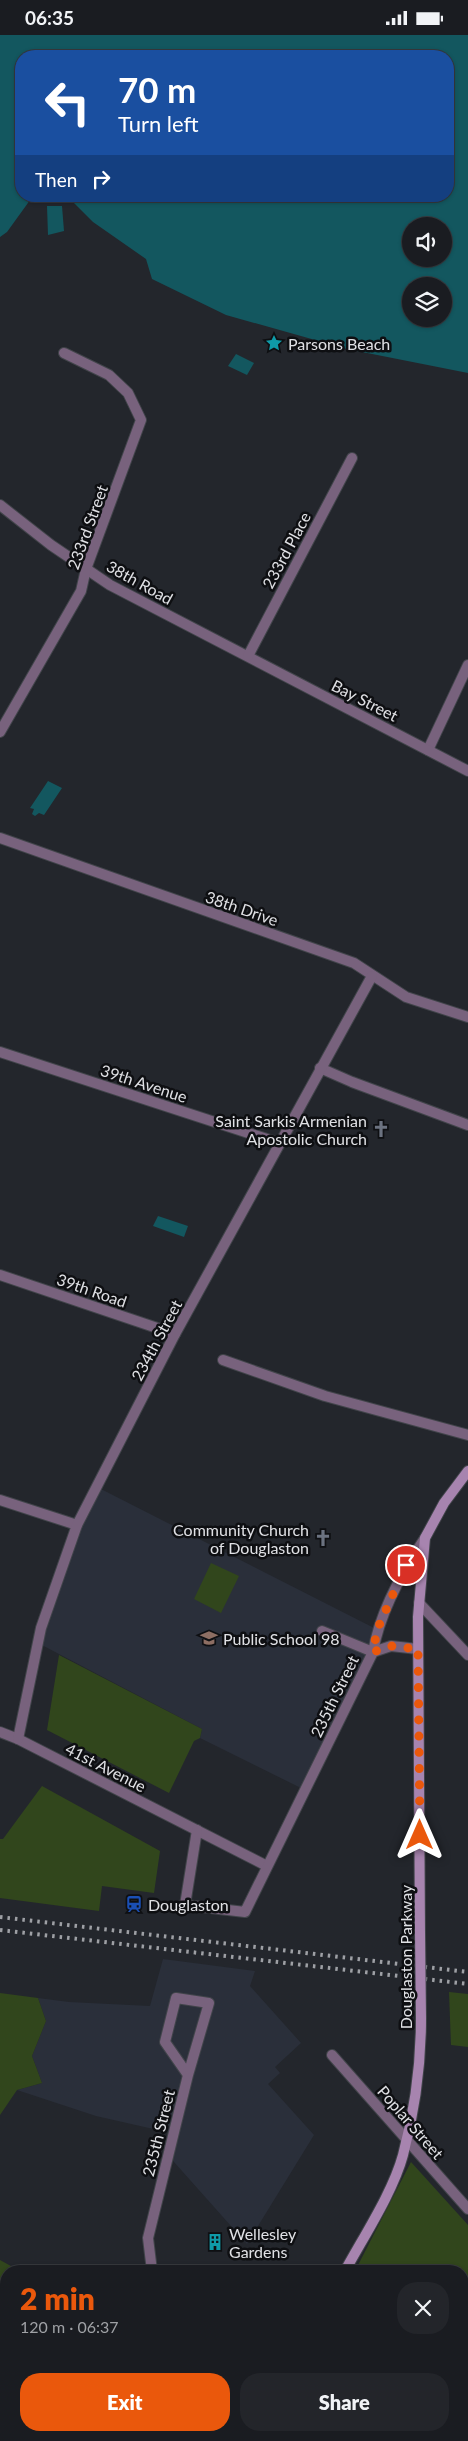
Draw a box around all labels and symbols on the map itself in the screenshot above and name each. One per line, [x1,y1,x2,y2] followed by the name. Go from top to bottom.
[264,333,284,353] place icon: Parsons Beach
[288,334,390,353] place label: Parsons Beach
[63,482,111,572] street label: 233rd Street
[258,509,314,591] street label: 233rd Place
[104,556,176,608] street label: 38th Road
[329,675,402,725] street label: Bay Street
[203,887,281,929] street label: 38th Drive
[98,1060,190,1106] street label: 39th Avenue
[215,1111,367,1148] place label: Saint Sarkis Armenian Apostolic Church
[371,1119,391,1139] church icon: Saint Sarkis Armenian Apostolic Church
[54,1269,130,1311] street label: 39th Road
[127,1296,185,1384] street label: 234th Street
[173,1520,309,1557] place label: Community Church of Douglaston
[313,1528,333,1548] church icon: Community Church of Douglaston
[385,1544,427,1586] pin
[199,1628,219,1648] school or university icon: Public School 98
[223,1629,340,1648] place label: Public School 98
[306,1652,362,1740] street label: 235th Street
[63,1739,149,1795] street label: 41st Avenue
[393,1808,445,1860] position arrow
[396,1884,415,2029] street label: Douglaston Parkway
[124,1894,144,1914] station icon: Douglaston
[148,1895,229,1914] place label: Douglaston
[374,2082,448,2163] street label: Poplar Street
[138,2087,178,2178] street label: 235th Street
[229,2224,297,2261] place label: Wellesley Gardens
[205,2232,225,2252] building icon: Wellesley Gardens

